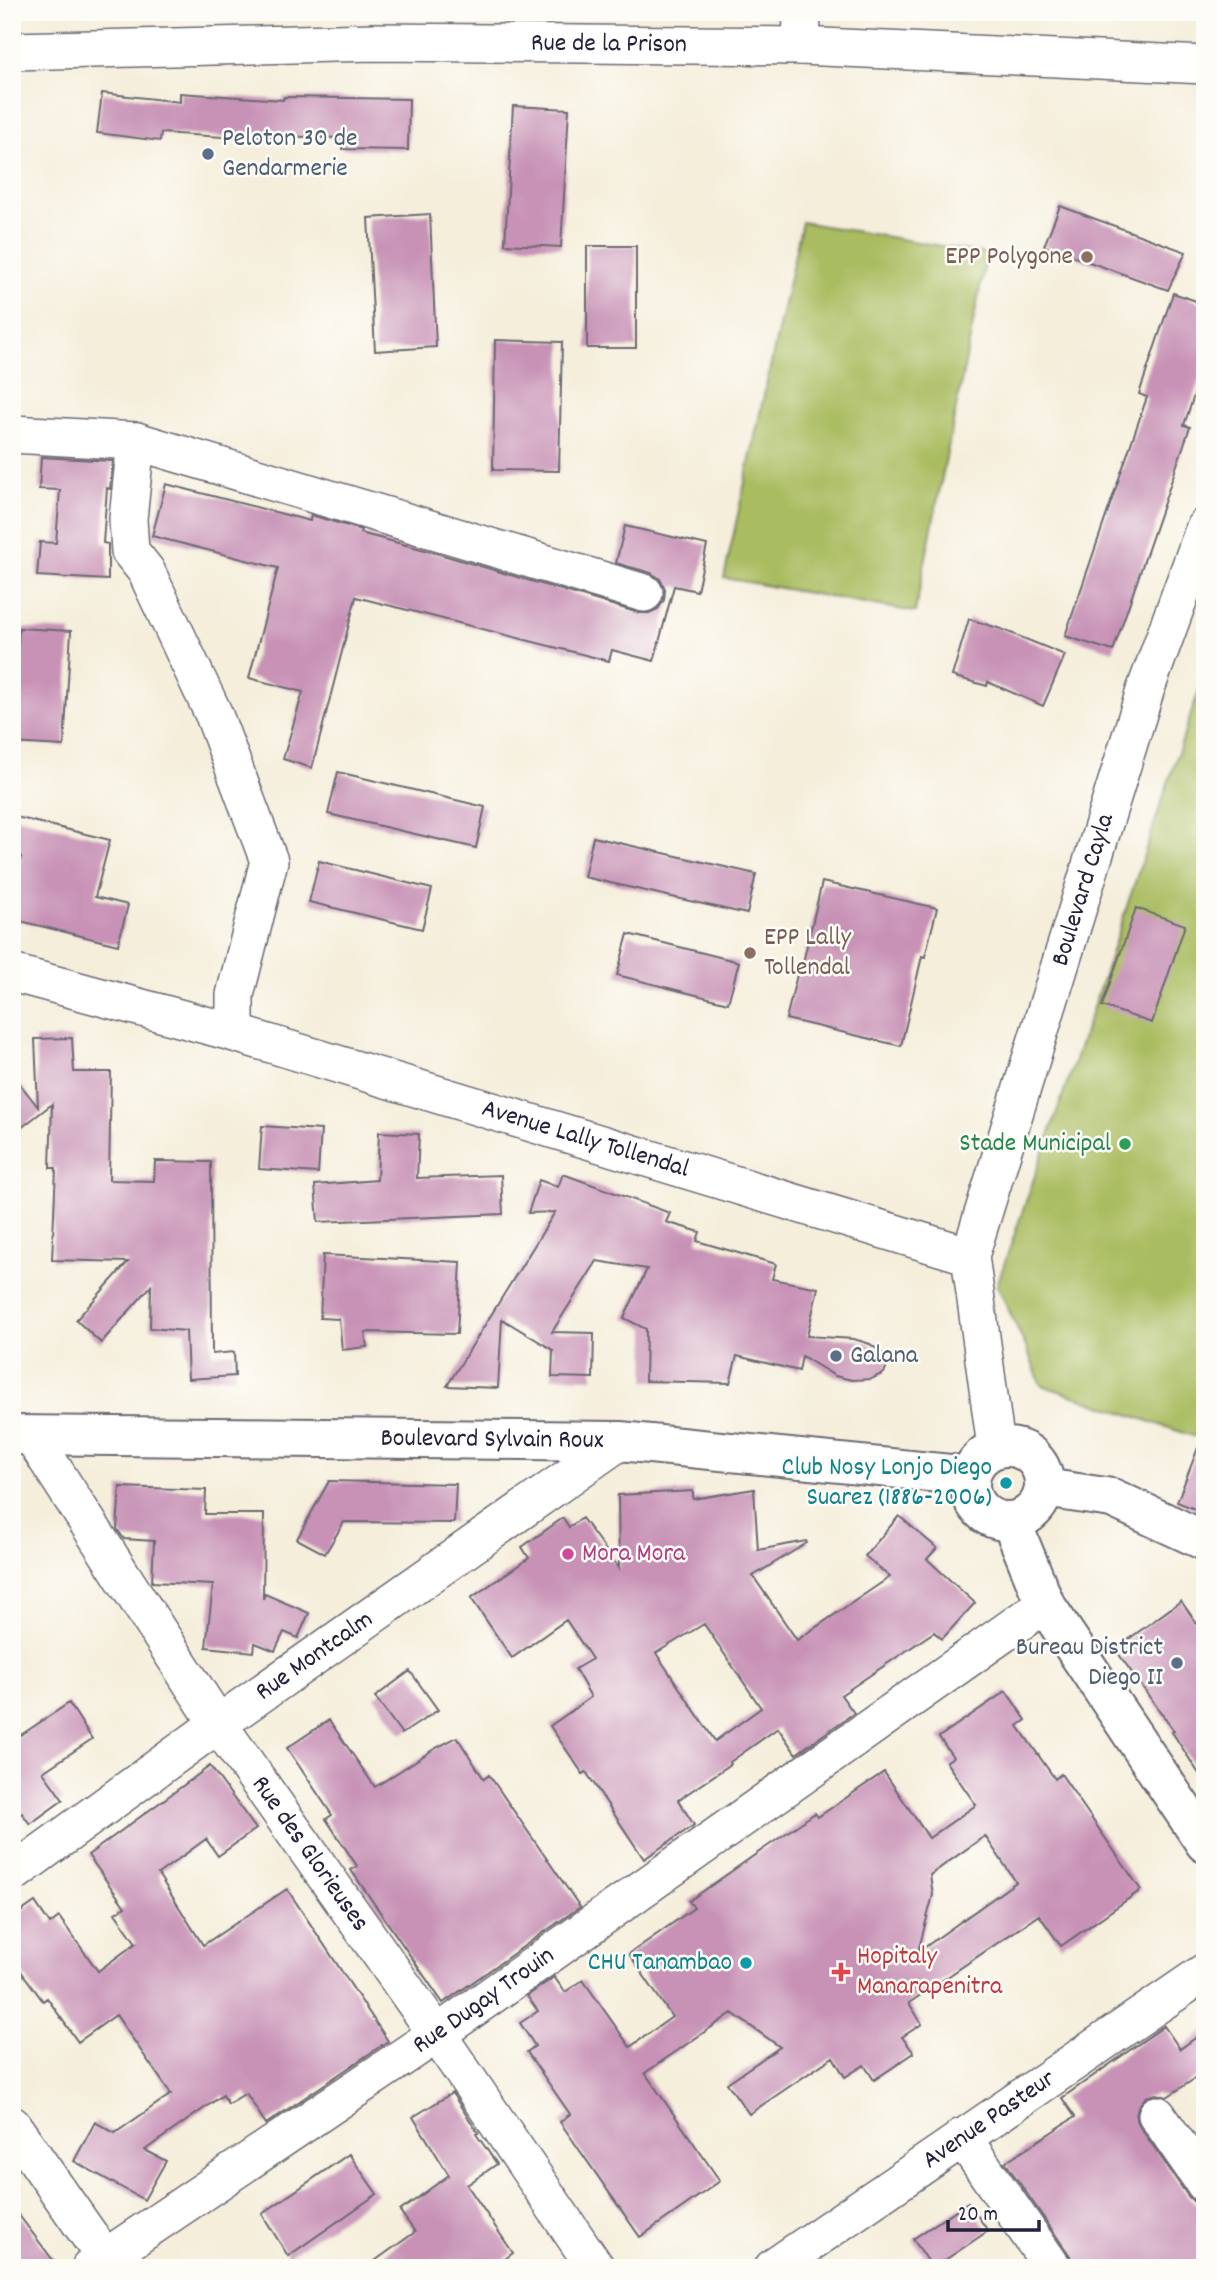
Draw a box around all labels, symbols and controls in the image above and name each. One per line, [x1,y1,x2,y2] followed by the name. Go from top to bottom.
[531,25,687,63] street label: Rue de la Prison
[222,121,357,188] place label: Peloton 30 de Gendarmerie
[200,146,216,162] marker: Peloton 30 de Gendarmerie
[945,239,1073,276] place label: EPP Polygone
[1079,249,1095,265] marker: EPP Polygone
[1042,808,1125,971] street label: Boulevard Cayla
[764,920,852,987] place label: EPP Lally Tollendal
[742,945,758,961] marker: EPP Lally Tollendal
[477,1090,694,1188] street label: Avenue Lally Tollendal
[959,1126,1111,1163] place label: Stade Municipal
[1117,1136,1133,1152] marker: Stade Municipal
[850,1338,919,1375] place label: Galana
[828,1348,844,1364] marker: Galana
[380,1420,604,1459] street label: Boulevard Sylvain Roux
[782,1450,992,1517] place label: Club Nosy Lonjo Diego Suarez (1886-2006)
[998,1475,1014,1491] marker: Club Nosy Lonjo Diego Suarez (1886-2006)
[582,1536,686,1573] place label: Mora Mora
[560,1546,576,1562] marker: Mora Mora
[248,1602,381,1710] street label: Rue Montcalm
[1016,1630,1163,1697] place label: Bureau District Diego II
[1169,1655,1185,1671] marker: Bureau District Diego II
[242,1768,378,1940] street label: Rue des Glorieuses
[406,1938,562,2064] street label: Rue Dugay Trouin
[857,1939,1003,2006] place label: Hopitaly Manarapenitra
[588,1945,732,1982] place label: CHU Tanambao
[738,1955,754,1971] marker: CHU Tanambao
[831,1962,851,1982] marker: Hopitaly Manarapenitra
[915,2061,1063,2179] street label: Avenue Pasteur
[948,2189,1038,2233] scale bar
[958,2201,998,2231] text: 20 m

